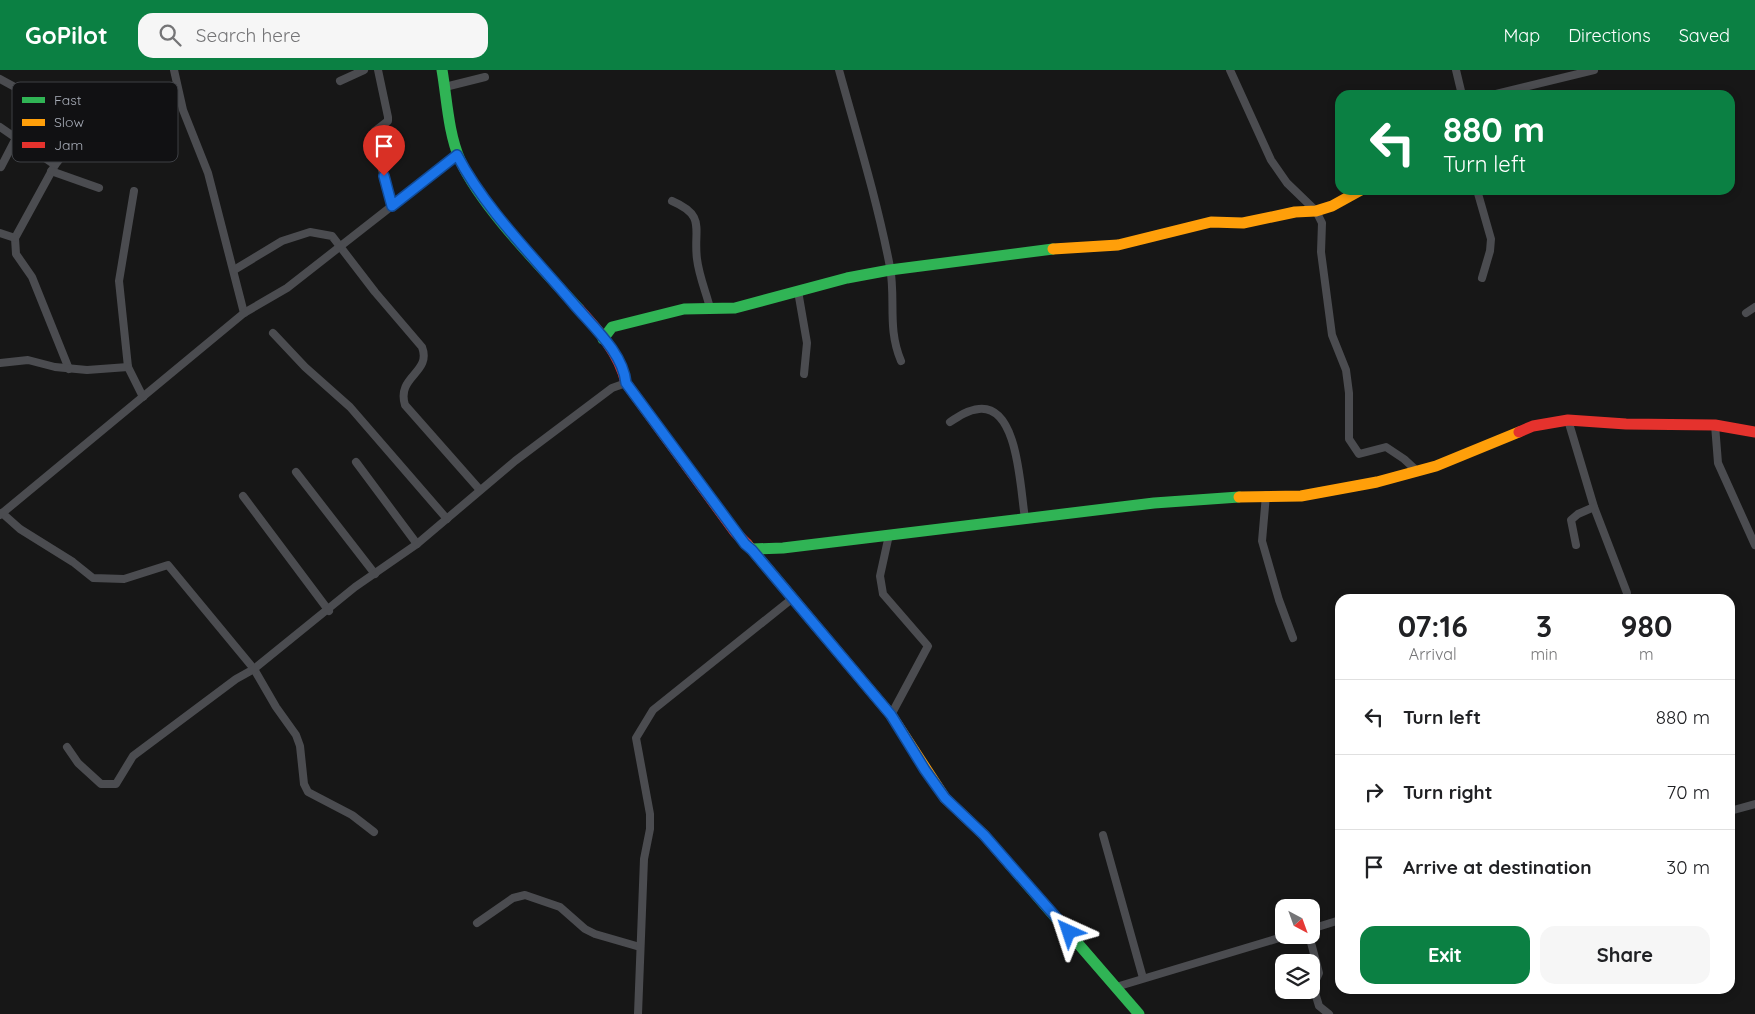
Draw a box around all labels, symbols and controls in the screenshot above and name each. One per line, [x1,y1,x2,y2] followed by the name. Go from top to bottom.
[138,13,488,58] search box
[25,20,108,50] text: GoPilot
[156,21,184,49] icon: search
[196,23,301,47] text: Search here
[1503,24,1540,47] text: Map
[1568,24,1651,47] text: Directions
[1679,24,1730,47] text: Saved
[12,82,178,162] legend
[54,91,82,109] text: Fast
[1443,107,1545,151] text: 880 m
[1360,110,1425,175] icon: left
[54,113,84,131] text: Slow
[363,125,405,176] pin
[370,132,398,160] icon: arrive
[54,136,83,154] text: Jam
[1443,150,1526,178] text: Turn left
[1398,607,1468,645] text: 07:16
[1536,607,1552,645] text: 3
[1620,607,1672,645] text: 980
[1409,644,1457,664] text: Arrival
[1530,644,1558,664] text: min
[1639,644,1654,664] text: m
[1360,703,1388,731] icon: left
[1403,705,1481,729] text: Turn left
[1656,705,1710,729] text: 880 m
[1360,778,1388,806] icon: right
[1403,780,1492,804] text: Turn right
[1666,780,1710,804] text: 70 m
[1360,853,1388,881] icon: arrive
[1403,855,1592,879] text: Arrive at destination
[1666,855,1710,879] text: 30 m
[1275,899,1320,944] north arrow
[1275,899,1320,999] map controls
[1042,905,1094,957] position arrow
[1360,926,1530,984] button: Exit
[1540,926,1710,984] button: Share
[1275,954,1320,999] button: layers

